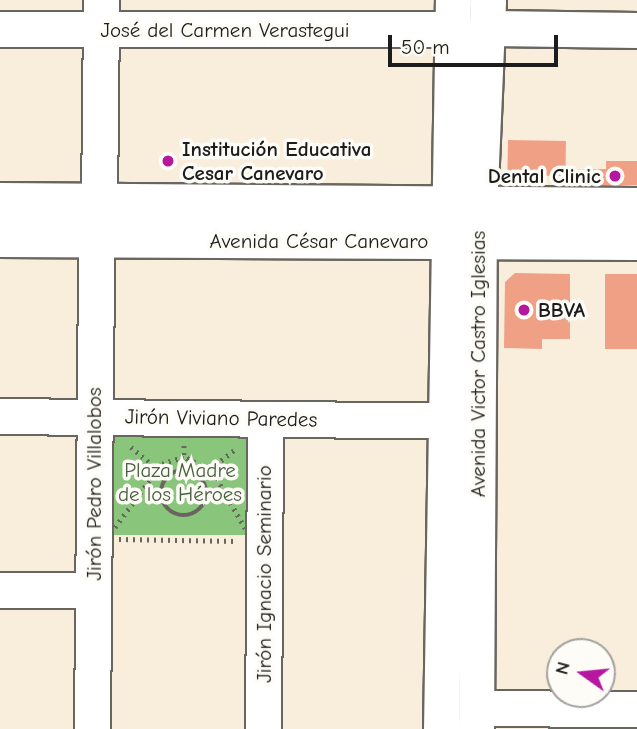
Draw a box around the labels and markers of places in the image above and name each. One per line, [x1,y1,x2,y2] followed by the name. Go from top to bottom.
[182,136,371,186] place label: Institución Educativa Cesar Canevaro
[160,153,176,169] marker: Institución Educativa Cesar Canevaro
[488,163,601,189] place label: Dental Clinic
[607,168,623,184] marker: Dental Clinic
[538,297,585,323] place label: BBVA
[516,302,532,318] marker: BBVA

